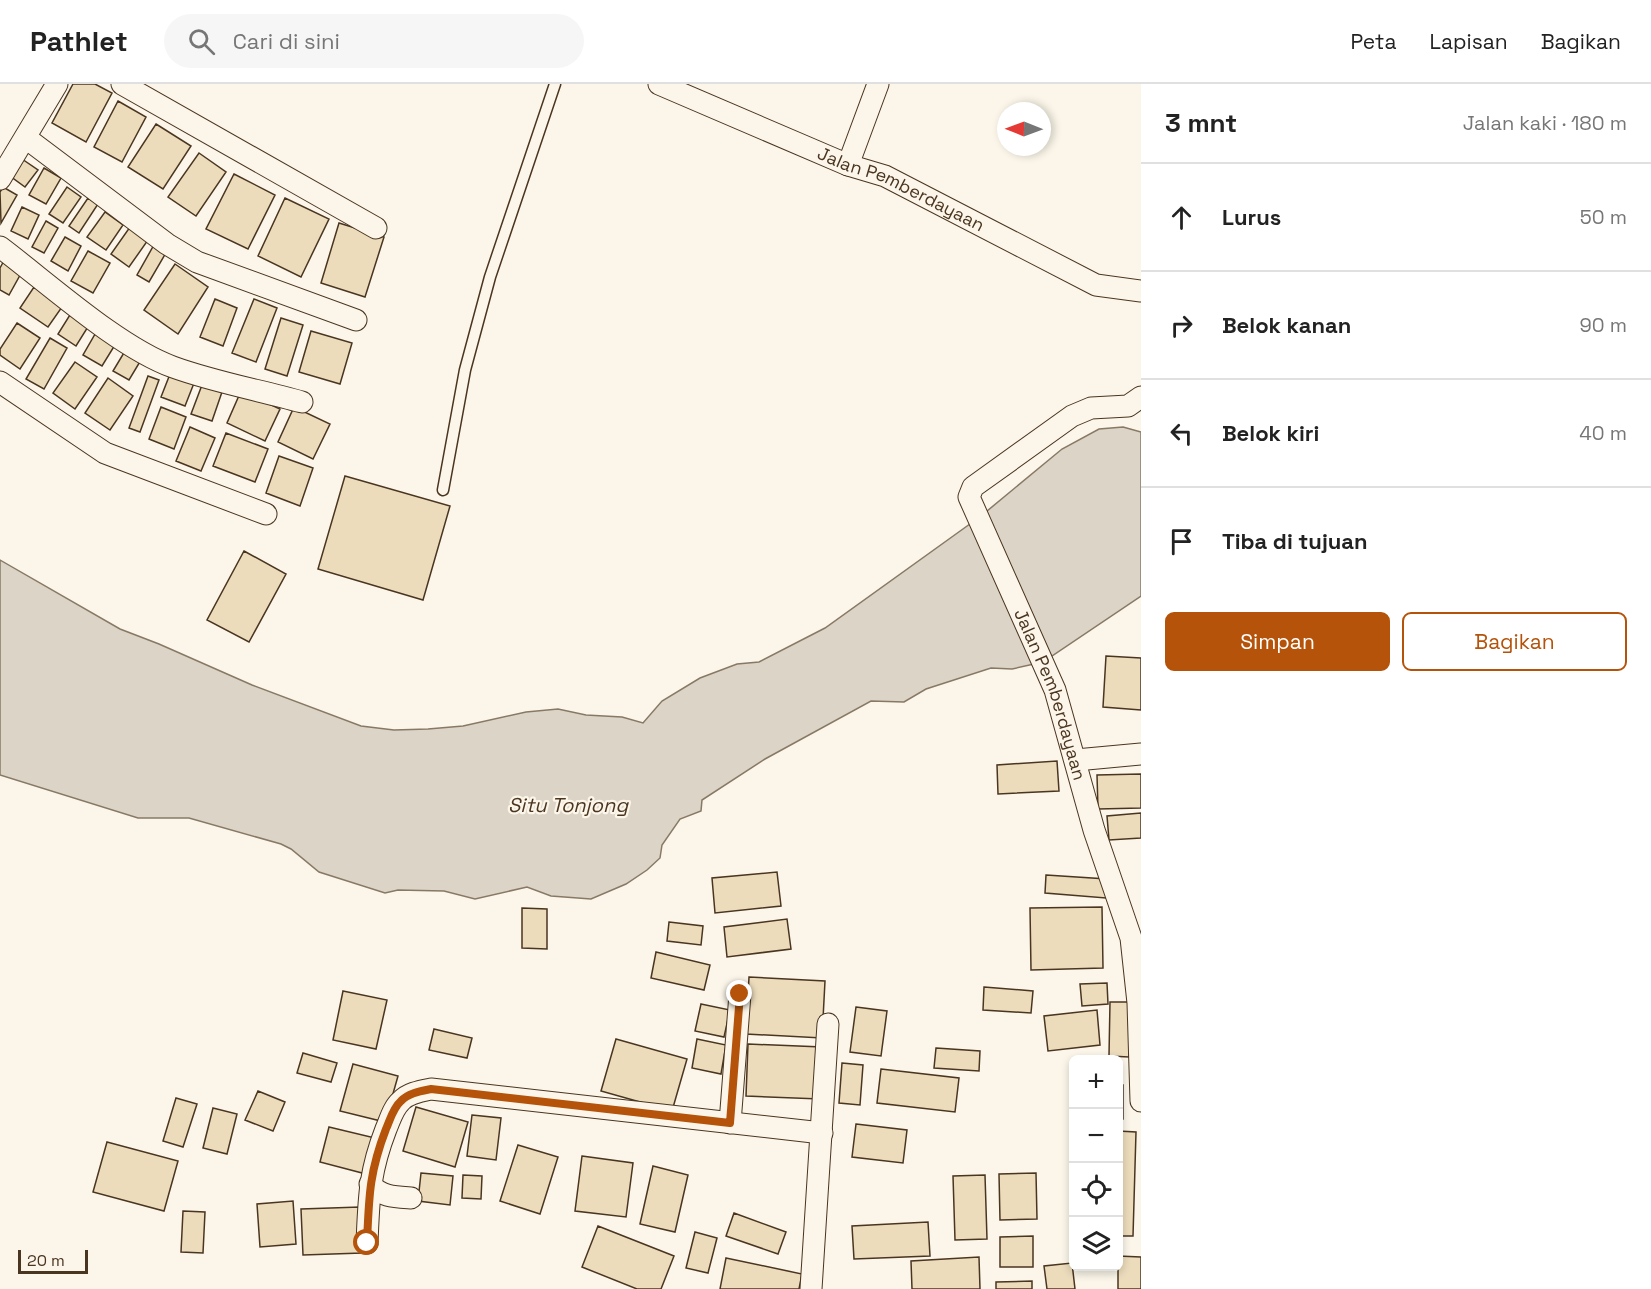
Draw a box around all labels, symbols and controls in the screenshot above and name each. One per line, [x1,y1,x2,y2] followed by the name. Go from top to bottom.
[164,14,584,68] search box
[30,23,128,59] text: Pathlet
[185,25,218,58] icon: search
[233,27,340,55] text: Cari di sini
[1351,28,1397,55] text: Peta
[1430,28,1508,55] text: Lapisan
[1541,28,1621,55] text: Bagikan
[997,102,1051,156] north arrow
[1165,106,1237,140] text: 3 mnt
[1463,110,1627,136] text: Jalan kaki · 180 m
[814,141,988,236] street label: Jalan Pemberdayaan
[1165,201,1198,234] icon: ahead
[1222,203,1281,231] text: Lurus
[1580,204,1627,230] text: 50 m
[1165,309,1198,342] icon: right
[1222,311,1351,339] text: Belok kanan
[1580,312,1627,338] text: 90 m
[1165,417,1198,450] icon: left
[1222,419,1319,447] text: Belok kiri
[1579,420,1627,446] text: 40 m
[1165,525,1198,558] icon: arrive
[1222,527,1368,555] text: Tiba di tujuan
[1009,605,1092,783] street label: Jalan Pemberdayaan
[1165,612,1390,671] button: Simpan
[1402,612,1627,671] button: Bagikan
[508,792,629,818] water label: Situ Tonjong
[726,980,752,1006] route end
[1069,1055,1123,1271] map controls
[1069,1055,1123,1109] button: +
[1069,1109,1123,1163] button: −
[1069,1163,1123,1217] button: locate
[1069,1217,1123,1271] button: layers
[353,1229,379,1255] route start
[18,1247,88,1274] scale bar
[27,1250,65,1271] text: 20 m

